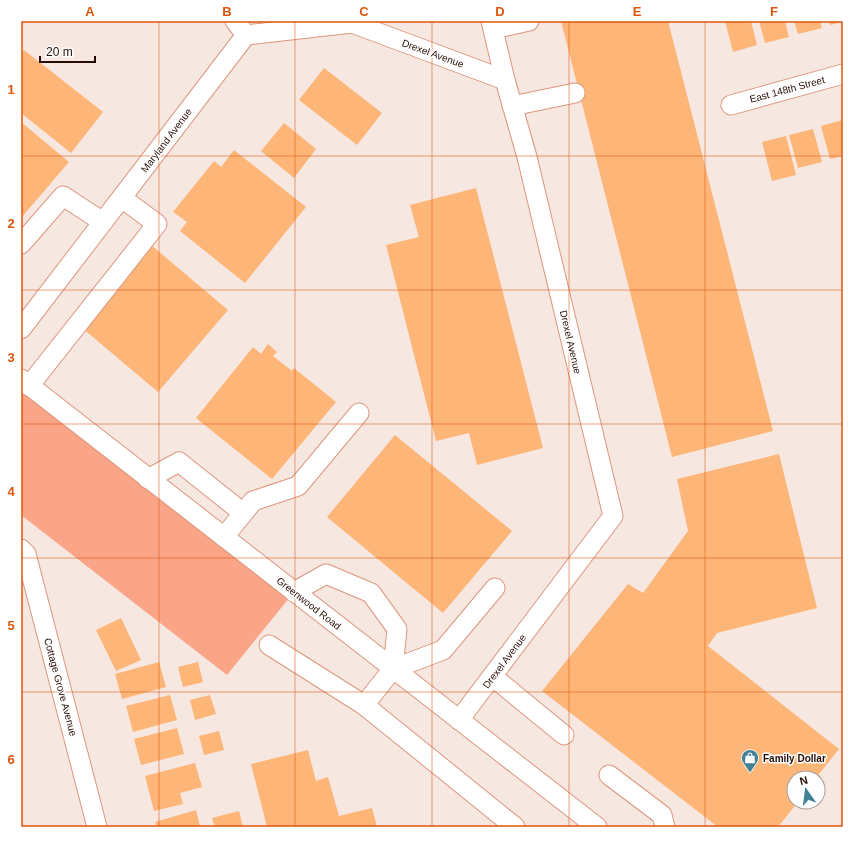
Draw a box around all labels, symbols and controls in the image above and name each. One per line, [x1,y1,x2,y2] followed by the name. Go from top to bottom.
[85,4,95,19] text: A
[222,4,232,19] text: B
[359,4,369,19] text: C
[495,4,505,19] text: D
[633,4,642,19] text: E
[770,4,778,19] text: F
[400,37,466,70] street label: Drexel Avenue
[40,38,95,64] scale bar
[46,45,73,59] text: 20 m
[748,74,826,105] street label: East 148th Street
[7,82,15,97] text: 1
[139,106,194,174] street label: Maryland Avenue
[7,216,15,231] text: 2
[558,309,583,375] street label: Drexel Avenue
[7,350,15,365] text: 3
[7,484,15,499] text: 4
[274,575,343,632] street label: Greenwood Road
[7,618,15,633] text: 5
[480,632,529,691] street label: Drexel Avenue
[42,637,79,738] street label: Cottage Grove Avenue
[740,748,760,773] shop icon: Family Dollar
[7,752,15,767] text: 6
[763,753,826,764] place label: Family Dollar
[786,770,826,810] north arrow
[798,774,809,787] text: N

